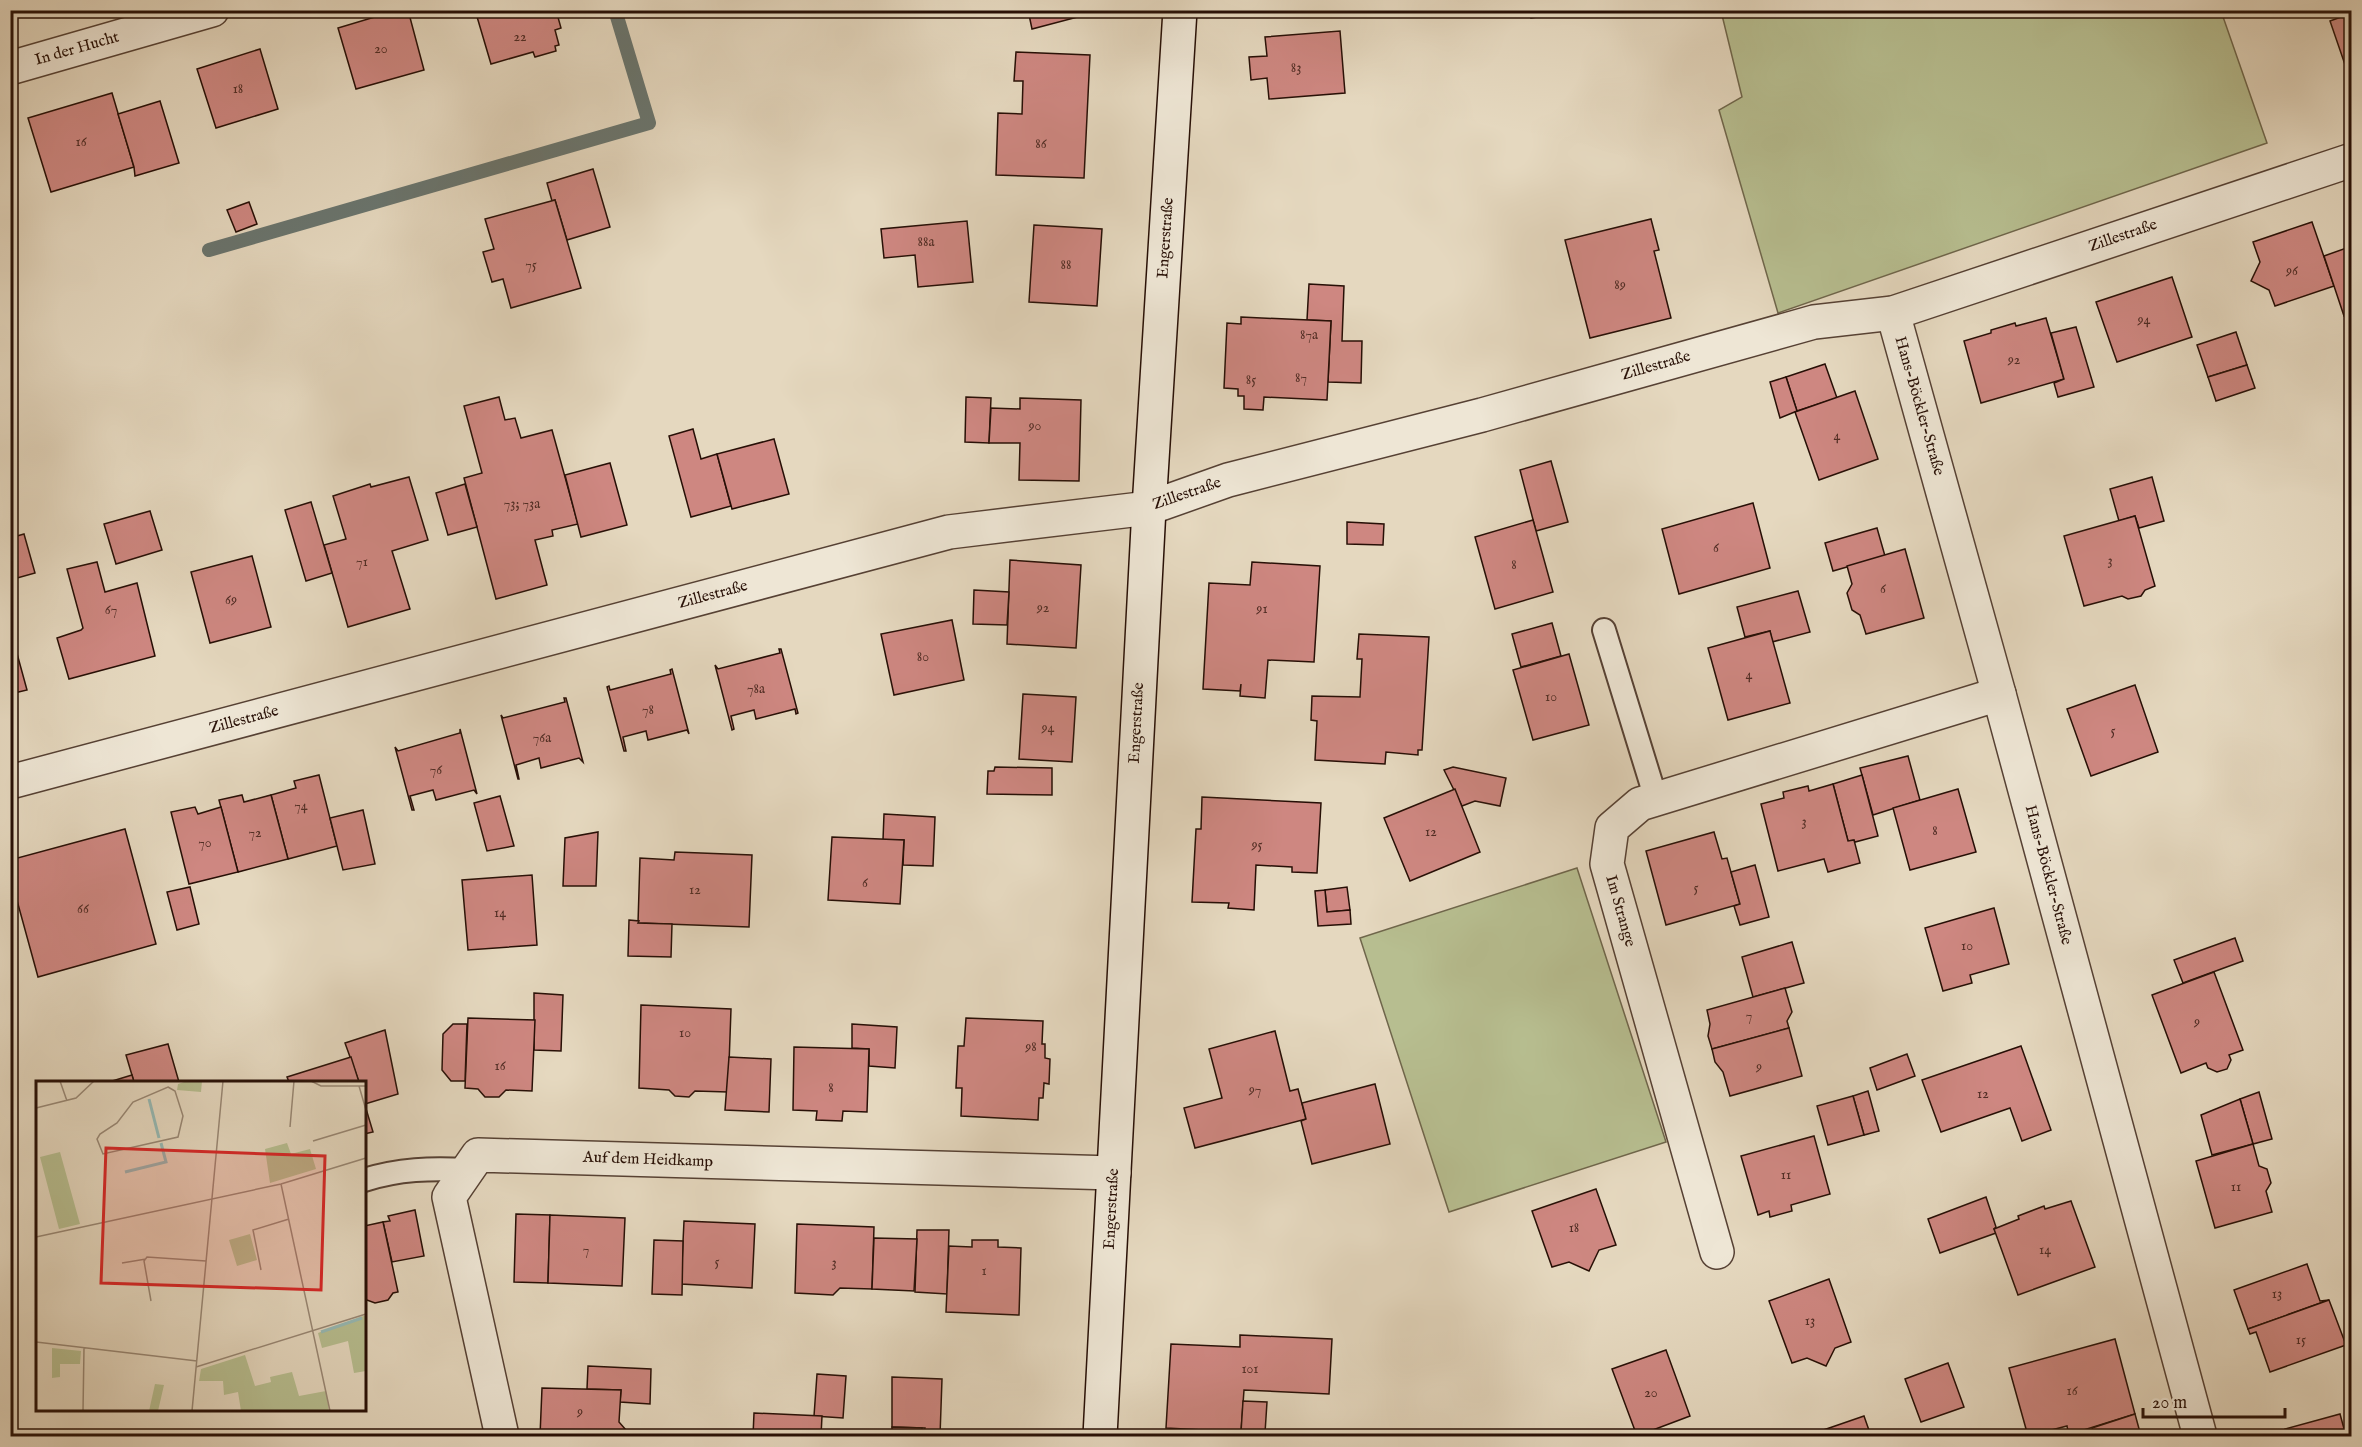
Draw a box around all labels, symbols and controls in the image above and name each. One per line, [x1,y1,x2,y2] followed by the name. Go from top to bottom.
[33,27,122,71] street label: In der Hucht
[513,28,527,46] house number: 22
[374,40,388,58] house number: 20
[1291,59,1301,77] house number: 83
[233,80,243,98] house number: 18
[75,133,88,151] house number: 16
[1035,135,1048,153] house number: 86
[1153,197,1179,279] street label: Engerstraße
[2086,215,2160,257] street label: Zillestraße
[917,233,935,251] house number: 88a
[525,256,537,274] house number: 75
[1061,256,1071,274] house number: 88
[2285,262,2299,280] house number: 96
[1614,276,1626,294] house number: 89
[2137,311,2151,329] house number: 94
[1300,326,1319,344] house number: 87a
[1890,334,1948,478] street label: Hans-Böckler-Straße
[1619,347,1693,385] street label: Zillestraße
[2007,351,2021,369] house number: 92
[1295,369,1307,387] house number: 87
[1246,371,1256,389] house number: 85
[1028,417,1042,435] house number: 90
[1834,427,1841,445] house number: 4
[1150,473,1224,515] street label: Zillestraße
[504,495,541,513] house number: 73; 73a
[1713,539,1720,557] house number: 6
[2107,552,2113,570] house number: 3
[356,553,368,571] house number: 71
[1511,556,1517,574] house number: 8
[676,576,750,614] street label: Zillestraße
[1880,580,1887,598] house number: 6
[225,591,237,609] house number: 69
[1036,599,1050,617] house number: 92
[1255,600,1268,618] house number: 91
[105,601,117,619] house number: 67
[917,648,929,666] house number: 80
[1746,666,1753,684] house number: 4
[747,680,766,698] house number: 78a
[1125,682,1149,764] street label: Engerstraße
[1545,688,1557,706] house number: 10
[207,701,281,739] street label: Zillestraße
[642,701,654,719] house number: 78
[1041,719,1055,737] house number: 94
[2110,722,2116,740] house number: 5
[533,729,552,747] house number: 76a
[430,761,443,779] house number: 76
[294,797,308,815] house number: 74
[2020,803,2076,947] street label: Hans-Böckler-Straße
[1801,813,1807,831] house number: 3
[1932,822,1938,840] house number: 8
[1425,823,1437,841] house number: 12
[248,824,262,842] house number: 72
[198,834,212,852] house number: 70
[1250,836,1263,854] house number: 95
[1600,873,1640,949] street label: Im Strange
[862,874,869,892] house number: 6
[1693,879,1699,897] house number: 5
[689,881,701,899] house number: 12
[77,900,90,918] house number: 66
[494,904,506,922] house number: 14
[1961,937,1973,955] house number: 10
[1746,1007,1752,1025] house number: 7
[2193,1013,2200,1031] house number: 9
[679,1024,691,1042] house number: 10
[1024,1038,1037,1056] house number: 98
[494,1057,507,1075] house number: 16
[1755,1058,1762,1076] house number: 9
[828,1079,834,1097] house number: 8
[36,1081,366,1411] inset map
[1248,1081,1261,1099] house number: 97
[1977,1085,1989,1103] house number: 12
[582,1148,714,1172] street label: Auf dem Heidkamp
[1781,1166,1791,1184] house number: 11
[1100,1168,1124,1250] street label: Engerstraße
[2231,1178,2241,1196] house number: 11
[1569,1219,1579,1237] house number: 18
[583,1241,589,1259] house number: 7
[2039,1241,2051,1259] house number: 14
[714,1253,720,1271] house number: 5
[831,1254,837,1272] house number: 3
[981,1262,987,1280] house number: 1
[2272,1285,2282,1303] house number: 13
[1805,1312,1815,1330] house number: 13
[2296,1331,2306,1349] house number: 15
[1241,1360,1259,1378] house number: 101
[2143,1381,2286,1419] scale bar
[2066,1382,2079,1400] house number: 16
[1644,1384,1658,1402] house number: 20
[2152,1392,2187,1415] text: 20 m
[576,1403,583,1421] house number: 9

